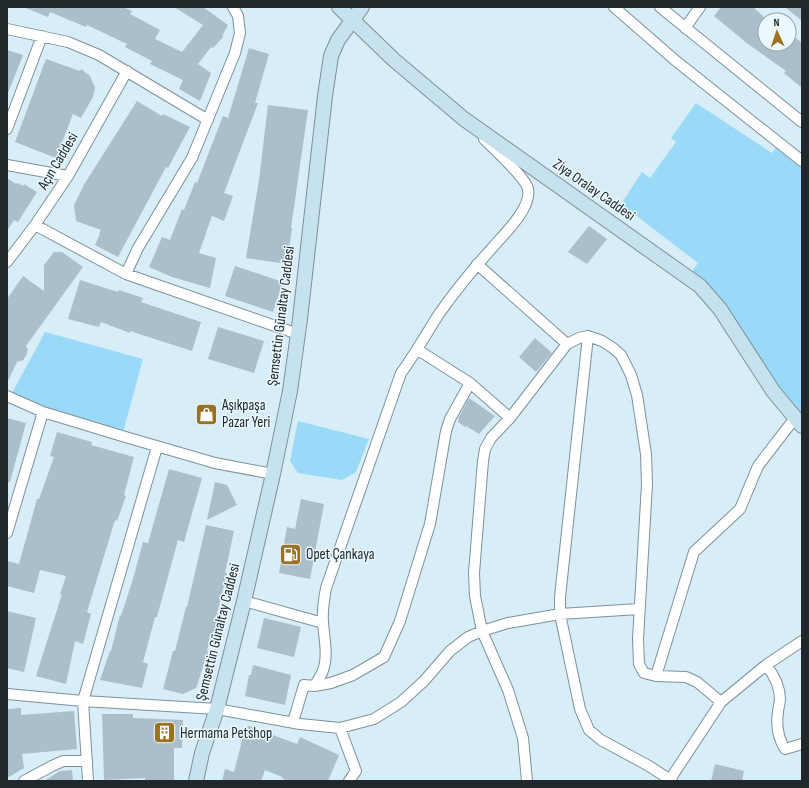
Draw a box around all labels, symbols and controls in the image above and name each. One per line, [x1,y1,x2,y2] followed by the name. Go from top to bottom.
[757,12,797,52] north arrow
[773,16,780,29] text: N
[33,129,83,194] street label: Açın Caddesi
[549,155,639,225] street label: Ziya Oralay Caddesi
[263,245,299,387] street label: Şemsettin Günaltay Caddesi
[221,396,271,432] place label: Aşıkpaşa Pazar Yeri
[194,401,220,427] shop icon: Aşıkpaşa Pazar Yeri
[278,541,304,567] fuel station icon: Opet Çankaya
[306,545,375,564] place label: Opet Çankaya
[192,561,244,703] street label: Şemsettin Günaltay Caddesi
[151,720,177,746] building icon: Hermama Petshop
[180,724,272,743] place label: Hermama Petshop

